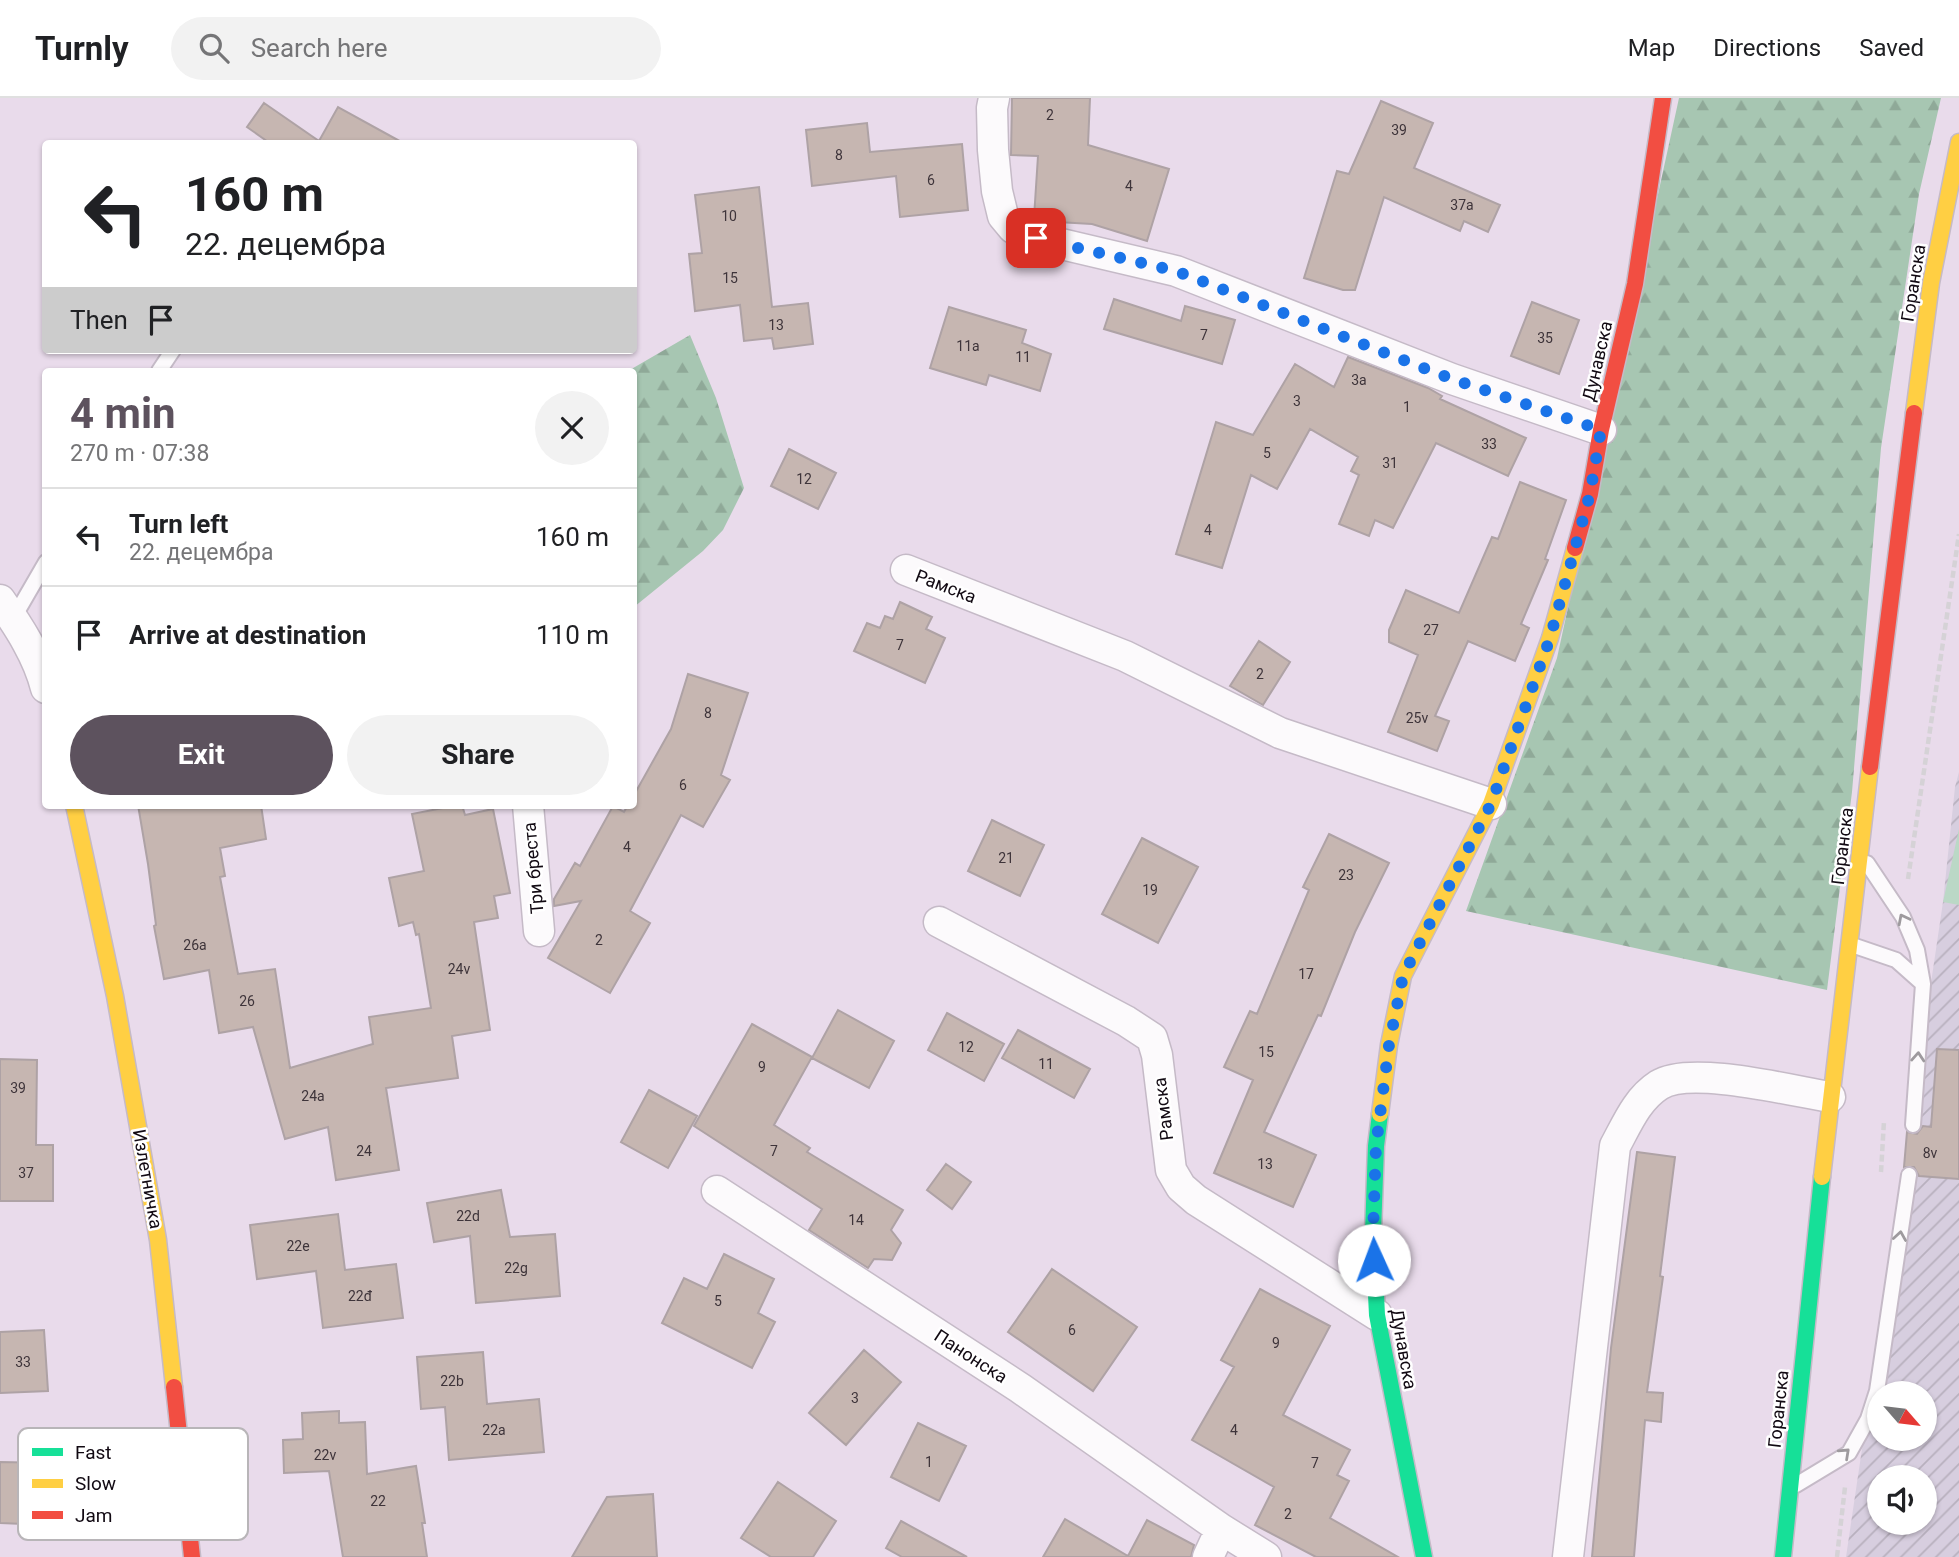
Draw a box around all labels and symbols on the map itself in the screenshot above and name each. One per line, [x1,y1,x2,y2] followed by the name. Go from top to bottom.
[1046,107,1054,123] house number: 2
[1391,122,1407,138] house number: 39
[835,147,843,163] house number: 8
[927,172,935,188] house number: 6
[1125,178,1133,194] house number: 4
[1450,197,1474,213] house number: 37a
[721,208,737,224] house number: 10
[1006,208,1066,268] pin
[1897,243,1929,323] street label: Горанска
[722,270,738,286] house number: 15
[768,317,784,333] house number: 13
[1578,319,1616,403] street label: Дунавска
[1200,327,1208,343] house number: 7
[1537,330,1553,346] house number: 35
[956,338,980,354] house number: 11a
[1015,349,1031,365] house number: 11
[1351,372,1367,388] house number: 3a
[1293,393,1301,409] house number: 3
[1403,399,1411,415] house number: 1
[1481,436,1497,452] house number: 33
[1263,445,1271,461] house number: 5
[1382,455,1398,471] house number: 31
[796,471,812,487] house number: 12
[1204,522,1212,538] house number: 4
[913,565,979,607] street label: Рамска
[1423,622,1439,638] house number: 27
[896,637,904,653] house number: 7
[1256,666,1264,682] house number: 2
[704,705,712,721] house number: 8
[1406,710,1428,726] house number: 25v
[679,777,687,793] house number: 6
[1827,806,1857,886] street label: Горанска
[519,821,547,915] street label: Три бреста
[623,839,631,855] house number: 4
[998,850,1014,866] house number: 21
[1338,867,1354,883] house number: 23
[1142,882,1158,898] house number: 19
[1897,914,1911,926] one-way arrow
[595,932,603,948] house number: 2
[183,937,207,953] house number: 26a
[448,961,470,977] house number: 24v
[1298,966,1314,982] house number: 17
[239,993,255,1009] house number: 26
[958,1039,974,1055] house number: 12
[1258,1044,1274,1060] house number: 15
[1910,1051,1925,1062] one-way arrow
[1038,1056,1054,1072] house number: 11
[758,1059,766,1075] house number: 9
[1149,1076,1177,1142] street label: Рамска
[10,1080,26,1096] house number: 39
[301,1088,325,1104] house number: 24a
[129,1128,167,1230] street label: Излетничка
[356,1143,372,1159] house number: 24
[770,1143,778,1159] house number: 7
[1923,1145,1938,1161] house number: 8v
[1257,1156,1273,1172] house number: 13
[18,1165,34,1181] house number: 37
[456,1208,480,1224] house number: 22d
[848,1212,864,1228] house number: 14
[1337,1223,1411,1297] position arrow
[1892,1230,1907,1242] one-way arrow
[286,1238,310,1254] house number: 22e
[504,1260,528,1276] house number: 22g
[348,1288,373,1304] house number: 22đ
[714,1293,722,1309] house number: 5
[1387,1307,1421,1391] street label: Дунавска
[1068,1322,1076,1338] house number: 6
[931,1325,1011,1387] street label: Панонска
[1272,1335,1280,1351] house number: 9
[15,1354,31,1370] house number: 33
[1763,1369,1793,1449] street label: Горанска
[440,1373,464,1389] house number: 22b
[1867,1381,1937,1451] north arrow
[851,1390,859,1406] house number: 3
[482,1422,506,1438] house number: 22a
[1230,1422,1238,1438] house number: 4
[18,1428,248,1540] legend
[75,1441,112,1464] text: Fast
[314,1447,336,1463] house number: 22v
[1837,1449,1850,1461] one-way arrow
[925,1454,933,1470] house number: 1
[1311,1455,1319,1471] house number: 7
[75,1472,116,1495] text: Slow
[370,1493,386,1509] house number: 22
[75,1504,112,1527] text: Jam
[1284,1506,1292,1522] house number: 2

